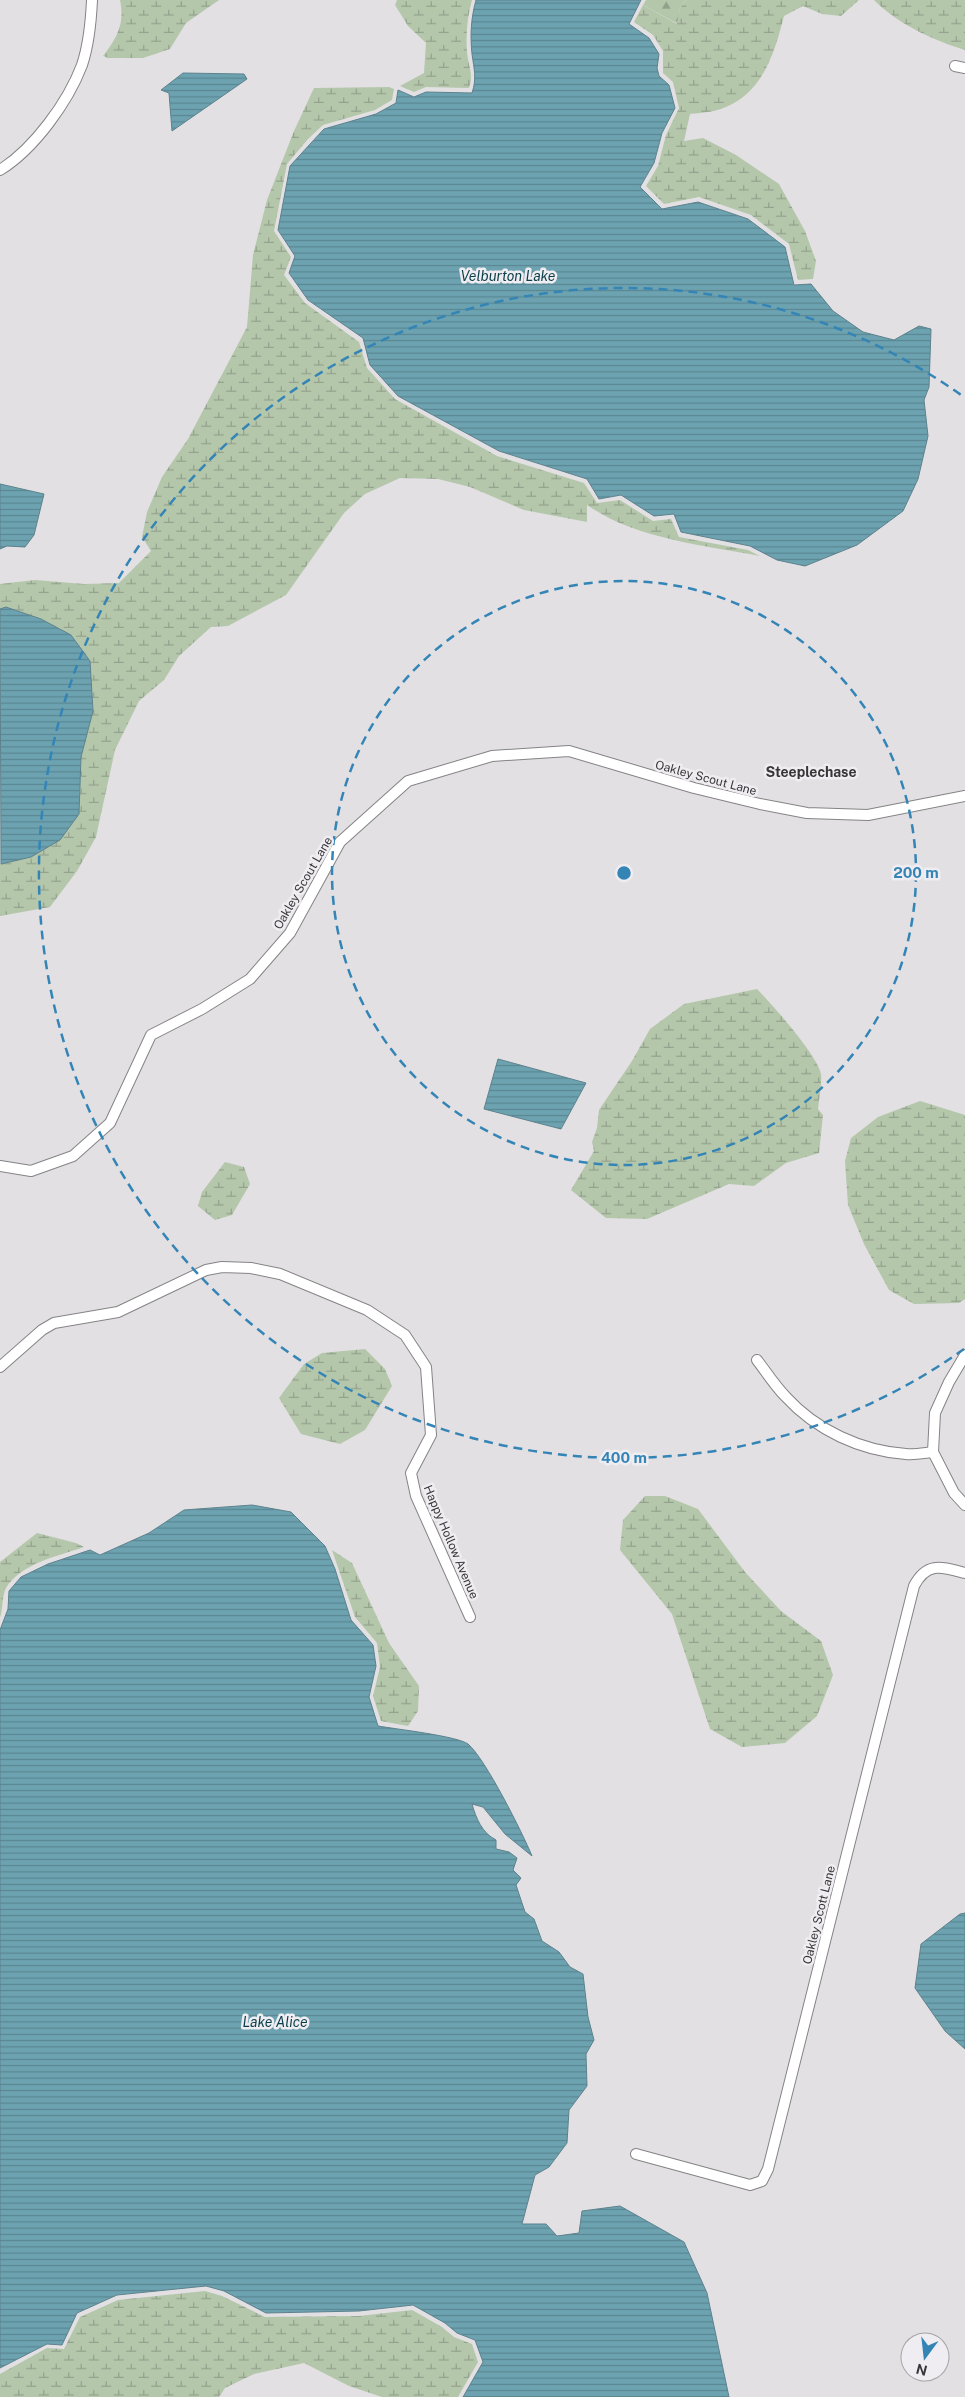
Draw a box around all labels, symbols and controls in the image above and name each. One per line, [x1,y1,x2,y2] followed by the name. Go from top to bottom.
[461,268,556,284] water label: Velburton Lake
[654,758,758,798] street label: Oakley Scout Lane
[765,764,857,780] district label: Steeplechase
[271,834,335,932] street label: Oakley Scout Lane
[615,864,633,882] centre of rings
[893,864,939,881] text: 200 m
[601,1449,647,1466] text: 400 m
[421,1483,481,1601] street label: Happy Hollow Avenue
[800,1864,838,1966] street label: Oakley Scott Lane
[242,2014,308,2030] water label: Lake Alice
[900,2332,950,2382] north arrow
[914,2360,929,2379] text: N

